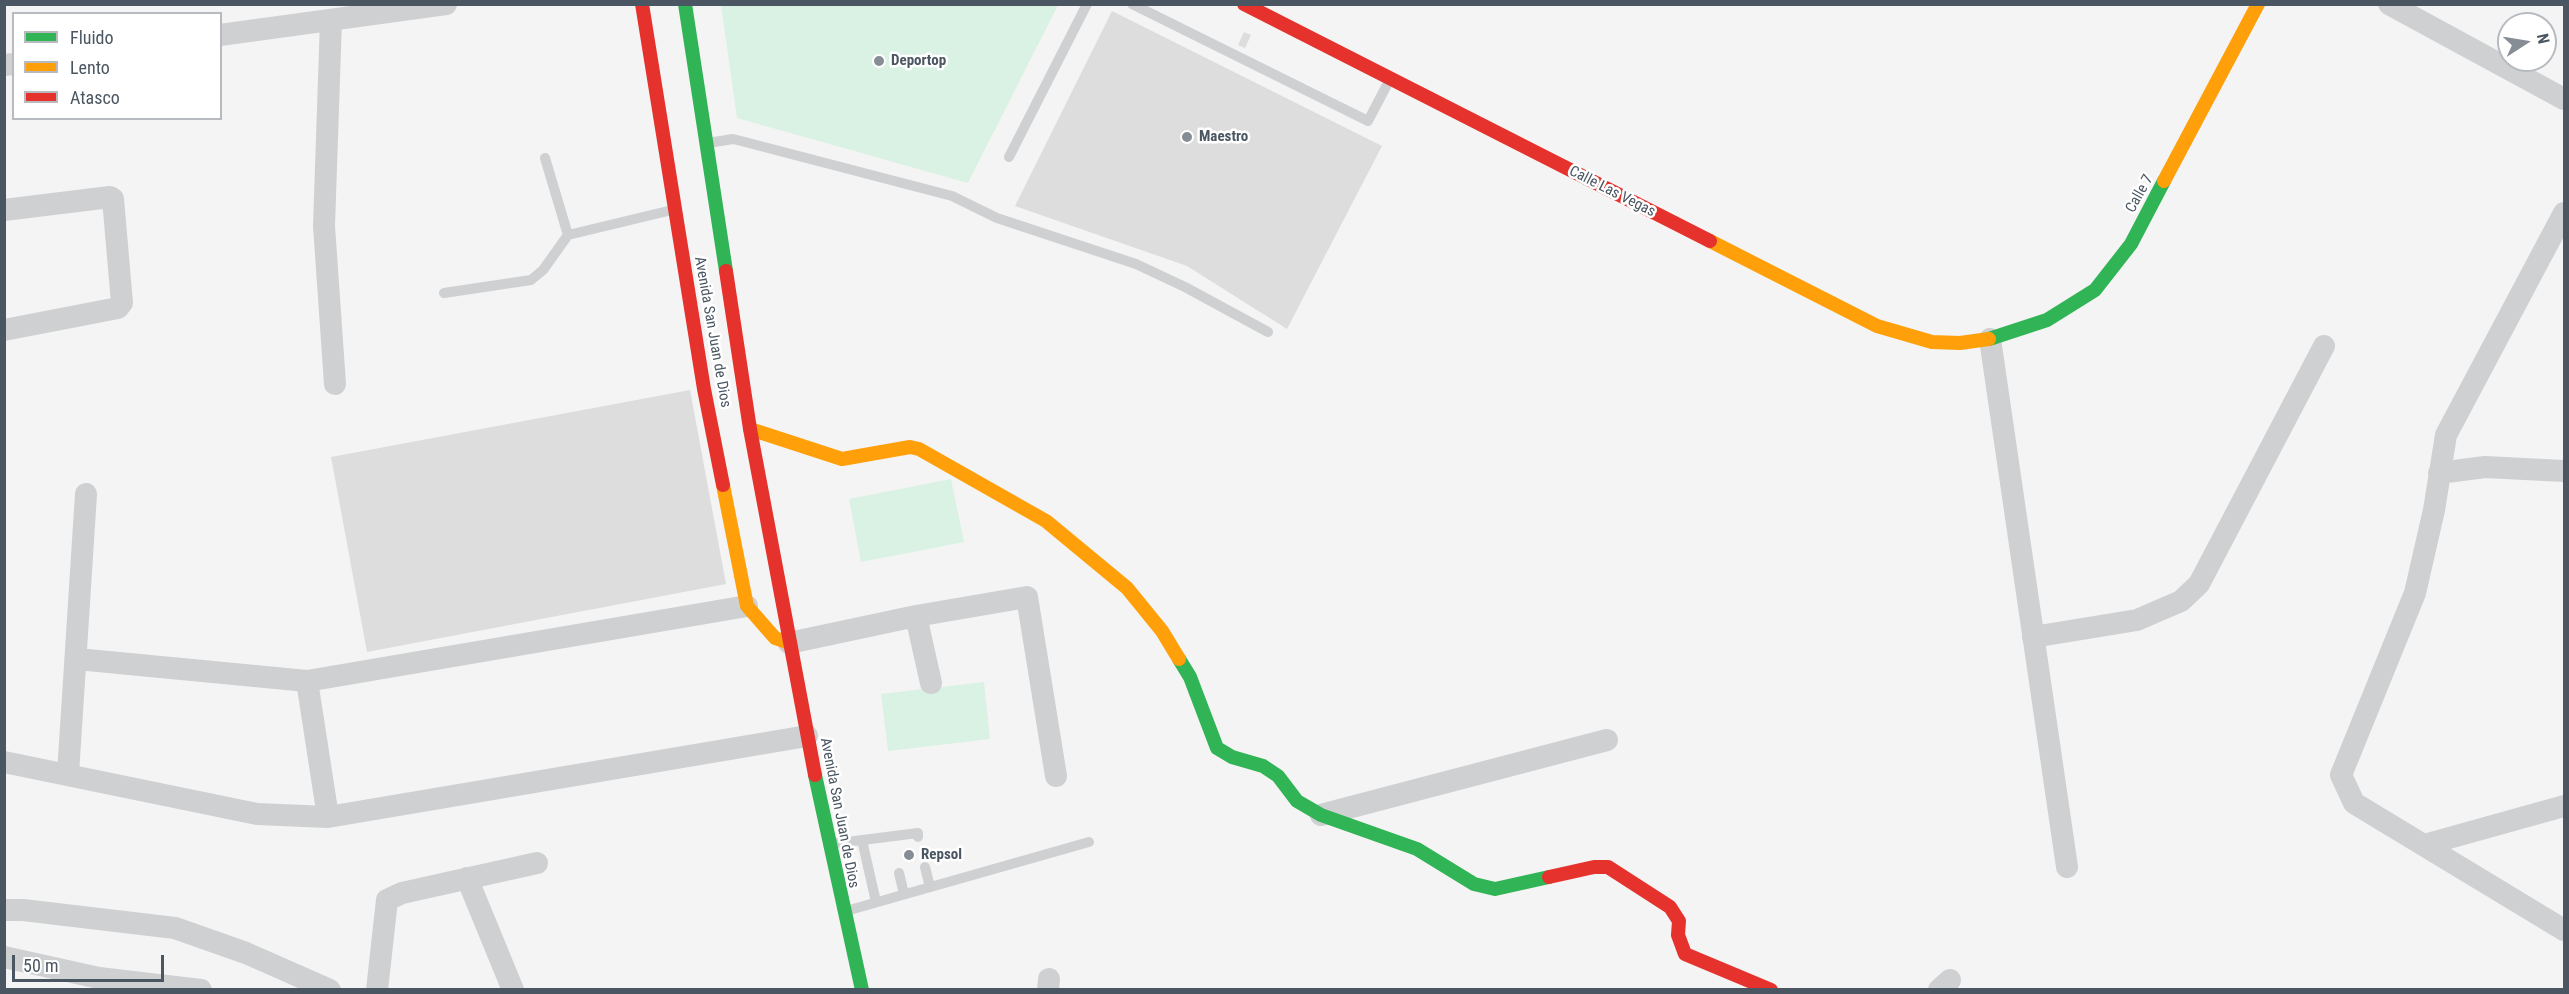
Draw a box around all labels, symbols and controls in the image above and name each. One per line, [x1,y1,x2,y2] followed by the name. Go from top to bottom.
[12,12,222,120] legend
[2497,12,2557,72] north arrow
[70,27,114,48] text: Fluido
[2533,32,2553,45] text: N
[891,52,946,70] place label: Deportop
[872,54,886,68] marker: Deportop
[70,57,110,78] text: Lento
[70,87,120,108] text: Atasco
[1199,128,1248,146] place label: Maestro
[1180,130,1194,144] marker: Maestro
[1566,163,1658,221] street label: Calle Las Vegas
[2122,172,2158,216] street label: Calle 7
[690,255,734,409] street label: Avenida San Juan de Dios
[816,736,862,890] street label: Avenida San Juan de Dios
[921,846,962,864] place label: Repsol
[902,848,916,862] marker: Repsol
[15,943,166,981] scale bar
[23,955,58,976] text: 50 m

